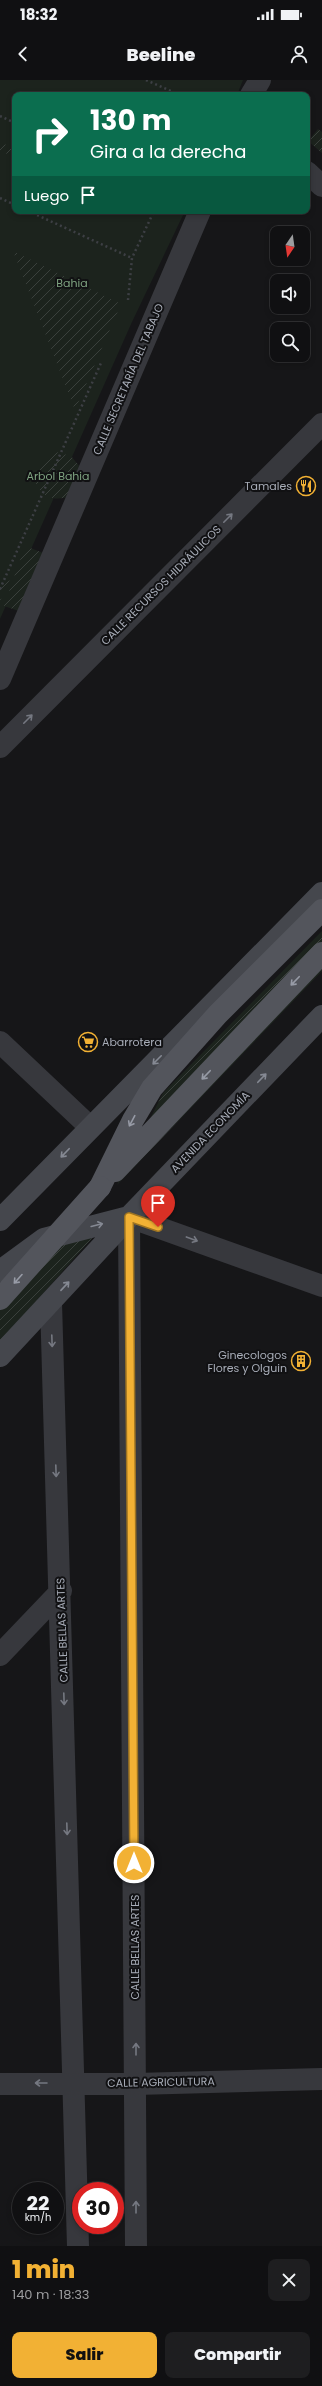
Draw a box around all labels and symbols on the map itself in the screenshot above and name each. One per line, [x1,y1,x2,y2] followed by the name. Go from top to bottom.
[270,226,310,266] north arrow
[56,275,88,291] park label: Bahia
[89,300,167,457] street label: CALLE SECRETARÍA DEL TABAJO
[27,468,90,484] park label: Arbol Bahia
[295,475,317,497] restaurant icon: Tamales
[245,478,292,494] place label: Tamales
[223,513,233,523] one-way arrow
[97,521,225,649] street label: CALLE RECURSOS HIDRÁULICOS
[23,714,32,724] one-way arrow
[290,976,300,986] one-way arrow
[77,1031,99,1053] supermarket icon: Abarrotera
[102,1034,162,1050] place label: Abarrotera
[152,1055,162,1065] one-way arrow
[201,1070,210,1081] one-way arrow
[258,1072,267,1083] one-way arrow
[167,1087,254,1176] street label: AVENIDA ECONOMÍA
[128,1115,136,1127] one-way arrow
[61,1148,70,1158] one-way arrow
[141,1186,175,1227] pin
[90,1221,103,1228] one-way arrow
[185,1236,197,1244] one-way arrow
[13,1274,23,1284] one-way arrow
[60,1281,70,1291] one-way arrow
[48,1334,56,1347] one-way arrow
[207,1347,287,1376] place label: Ginecologos Flores y Olguin
[290,1350,312,1372] building icon: Ginecologos Flores y Olguin
[53,1464,60,1477] one-way arrow
[52,1577,72,1683] street label: CALLE BELLAS ARTES
[60,1692,67,1705] one-way arrow
[63,1822,71,1835] one-way arrow
[113,1842,155,1884] position arrow
[127,1895,143,1999] street label: CALLE BELLAS ARTES
[132,2043,140,2056] one-way arrow
[107,2073,215,2091] street label: CALLE AGRICULTURA
[35,2079,48,2087] one-way arrow
[72,2182,124,2234] speed limit sign: 30
[132,2201,140,2214] one-way arrow

